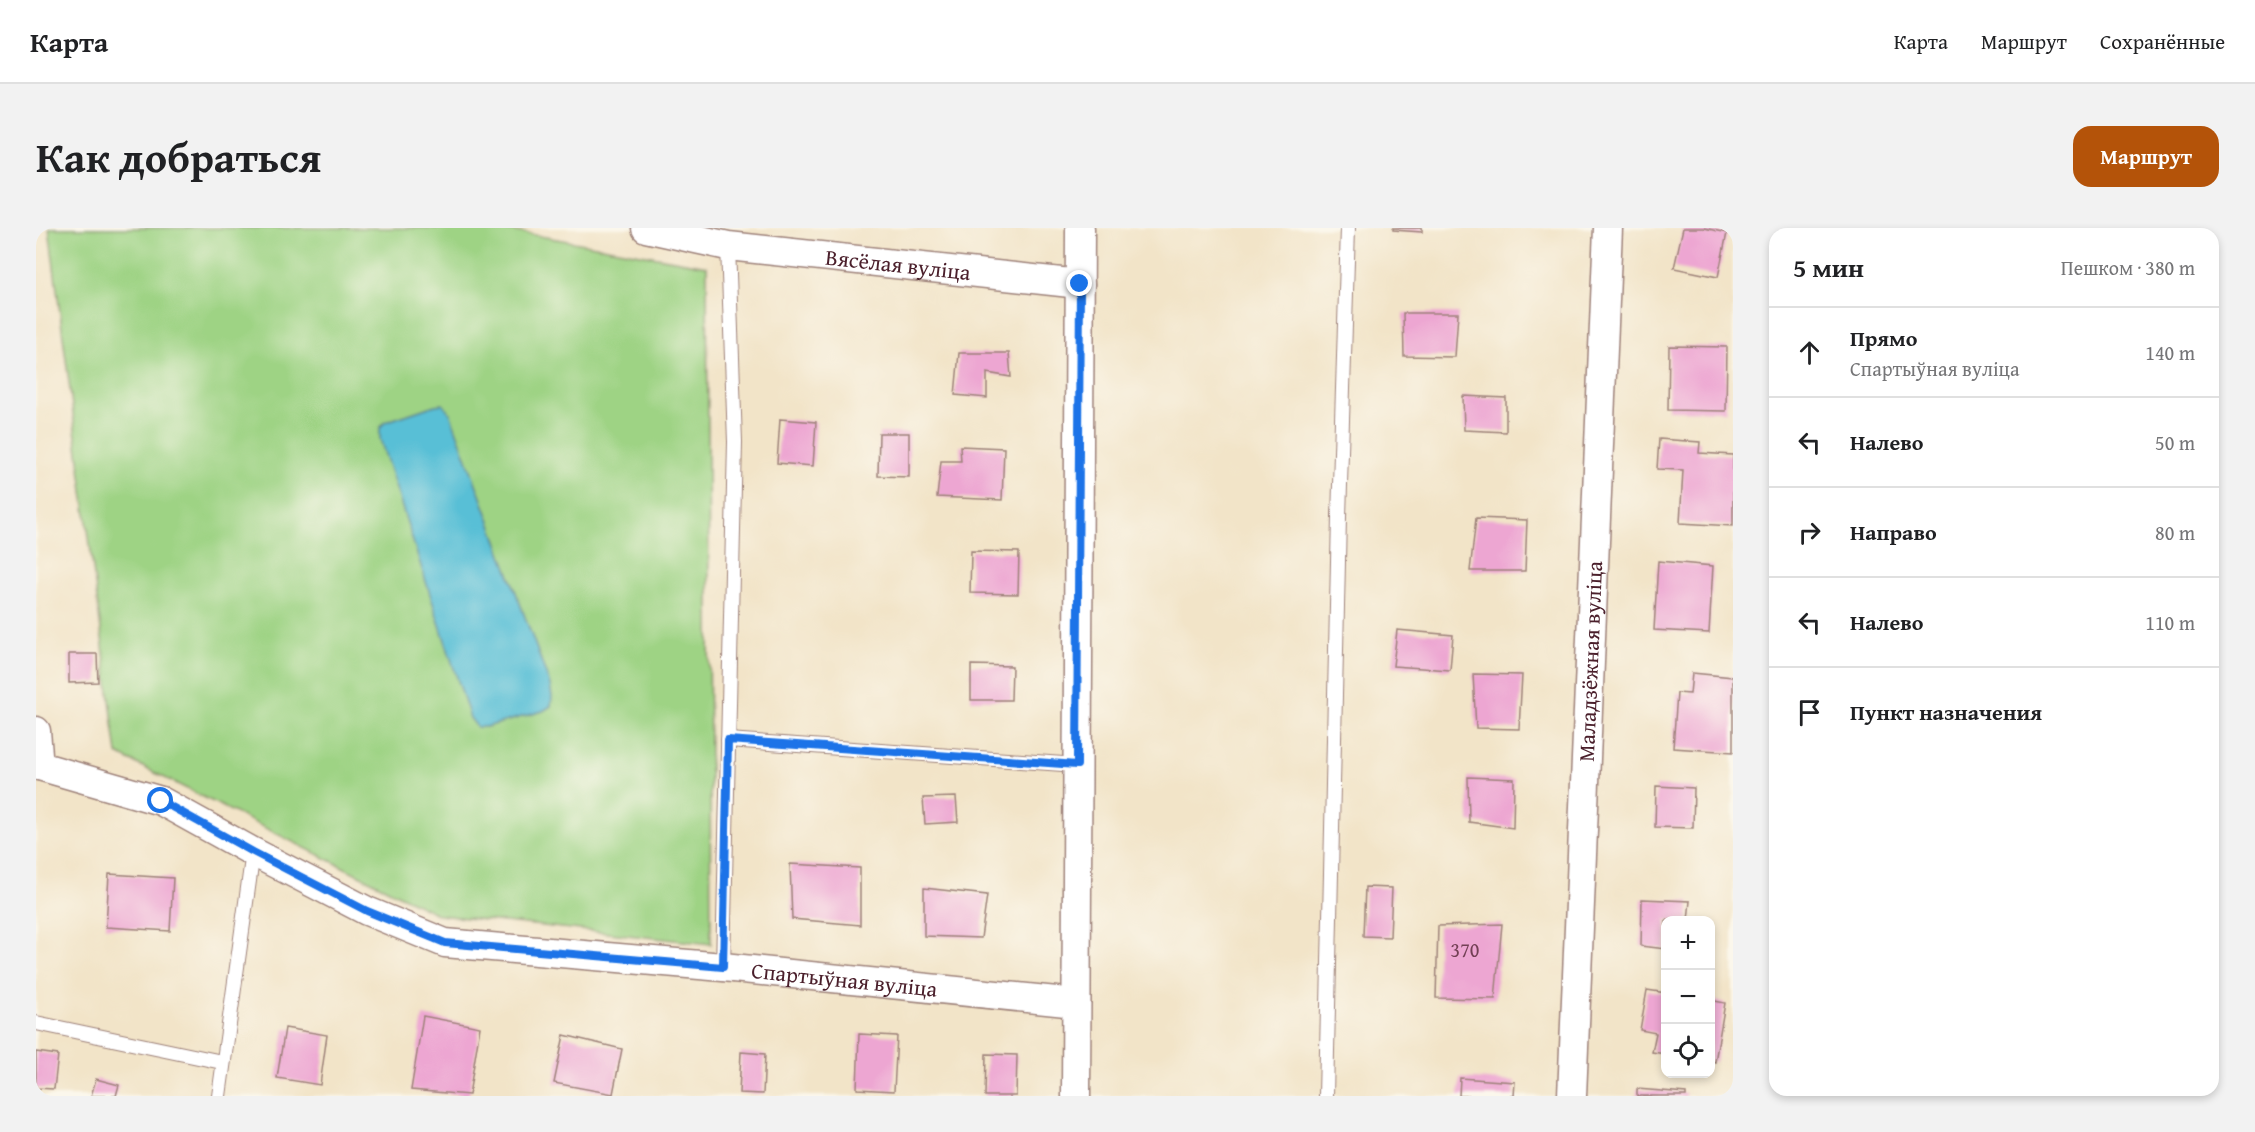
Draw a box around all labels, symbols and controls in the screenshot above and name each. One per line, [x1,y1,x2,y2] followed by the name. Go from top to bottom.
[30,21,108,62] text: Карта
[1894,26,1948,57] text: Карта
[1981,26,2067,57] text: Маршрут
[2100,26,2225,57] text: Сохранённые
[36,126,321,187] text: Как добраться
[2073,126,2219,187] button: Маршрут
[824,241,973,288] street label: Вясёлая вуліца
[1793,248,1864,287] text: 5 мин
[2061,253,2195,282] text: Пешком · 380 m
[1066,270,1092,296] route end
[1850,322,1917,354] text: Прямо
[1793,336,1826,369] icon: ahead
[2145,338,2195,367] text: 140 m
[1850,354,2019,383] text: Спартыўная вуліца
[1793,426,1826,459] icon: left
[1850,426,1923,458] text: Налево
[2155,428,2195,457] text: 50 m
[1793,516,1826,549] icon: right
[1850,516,1937,548] text: Направо
[2155,518,2195,547] text: 80 m
[1570,560,1610,762] street label: Маладзёжная вуліца
[1793,606,1826,639] icon: left
[1850,606,1923,638] text: Налево
[2145,608,2195,637] text: 110 m
[1793,696,1826,729] icon: arrive
[1850,696,2042,728] text: Пункт назначения
[147,787,173,813] route start
[1661,916,1715,1078] map controls
[1661,916,1715,970] button: +
[1451,935,1479,964] house number: 370
[750,954,939,1005] street label: Спартыўная вуліца
[1661,970,1715,1024] button: −
[1661,1024,1715,1078] button: locate

